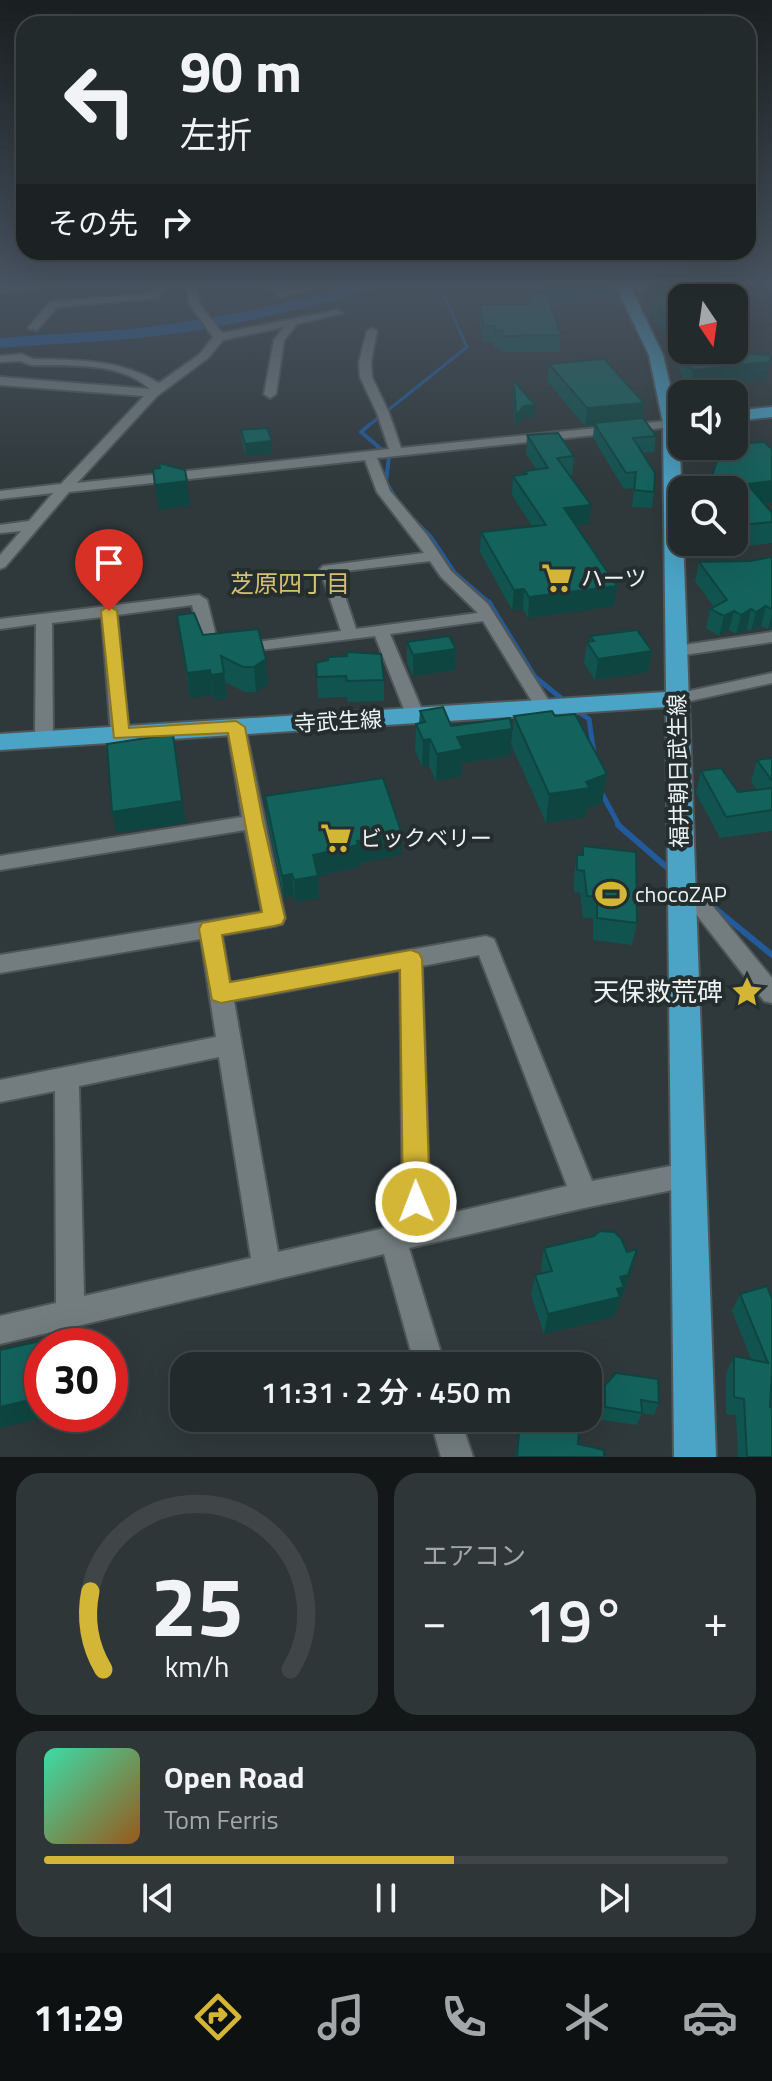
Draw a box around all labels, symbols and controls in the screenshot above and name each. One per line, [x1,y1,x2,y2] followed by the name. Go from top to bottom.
[180,29,302,114] text: 90 m
[48,48,152,152] icon: left
[180,107,252,162] text: 左折
[48,200,138,246] text: その先
[154,200,198,244] icon: right
[668,284,748,364] north arrow
[668,284,748,556] map controls
[668,380,748,460] button: sound
[668,476,748,556] button: search
[75,529,143,611] pin
[87,541,131,585] icon: arrive
[540,561,574,595] supermarket icon: ハーツ
[581,561,647,595] place label: ハーツ
[230,565,350,601] district label: 芝原四丁目
[660,694,696,848] street label: 福井朝日武生線
[293,702,383,740] street label: 寺武生線
[319,821,353,855] supermarket icon: ビックベリー
[360,821,492,855] place label: ビックベリー
[594,877,628,911] sports icon: chocoZAP
[635,877,727,911] place label: chocoZAP
[593,972,723,1011] place label: 天保救荒碑
[730,975,764,1009] place icon: 天保救荒碑
[374,1160,458,1244] position arrow
[24,1328,128,1432] speed limit sign: 30
[261,1369,511,1415] text: 11:31 · 2 分 · 450 m
[422,1536,526,1575] text: エアコン
[150,1542,244,1668] text: 25
[525,1574,625,1665] text: 19°
[422,1587,447,1654] text: −
[703,1587,728,1654] text: +
[165,1645,229,1688] text: km/h
[164,1754,305,1800] text: Open Road
[164,1800,279,1839] text: Tom Ferris
[136,1876,180,1920] icon: previous
[364,1876,408,1920] icon: pause
[592,1876,636,1920] icon: next
[190,1989,246,2045] icon: directions
[313,1989,369,2045] icon: music
[436,1989,492,2045] icon: phone
[559,1989,615,2045] icon: climate
[682,1989,738,2045] icon: car
[34,1990,123,2045] text: 11:29

